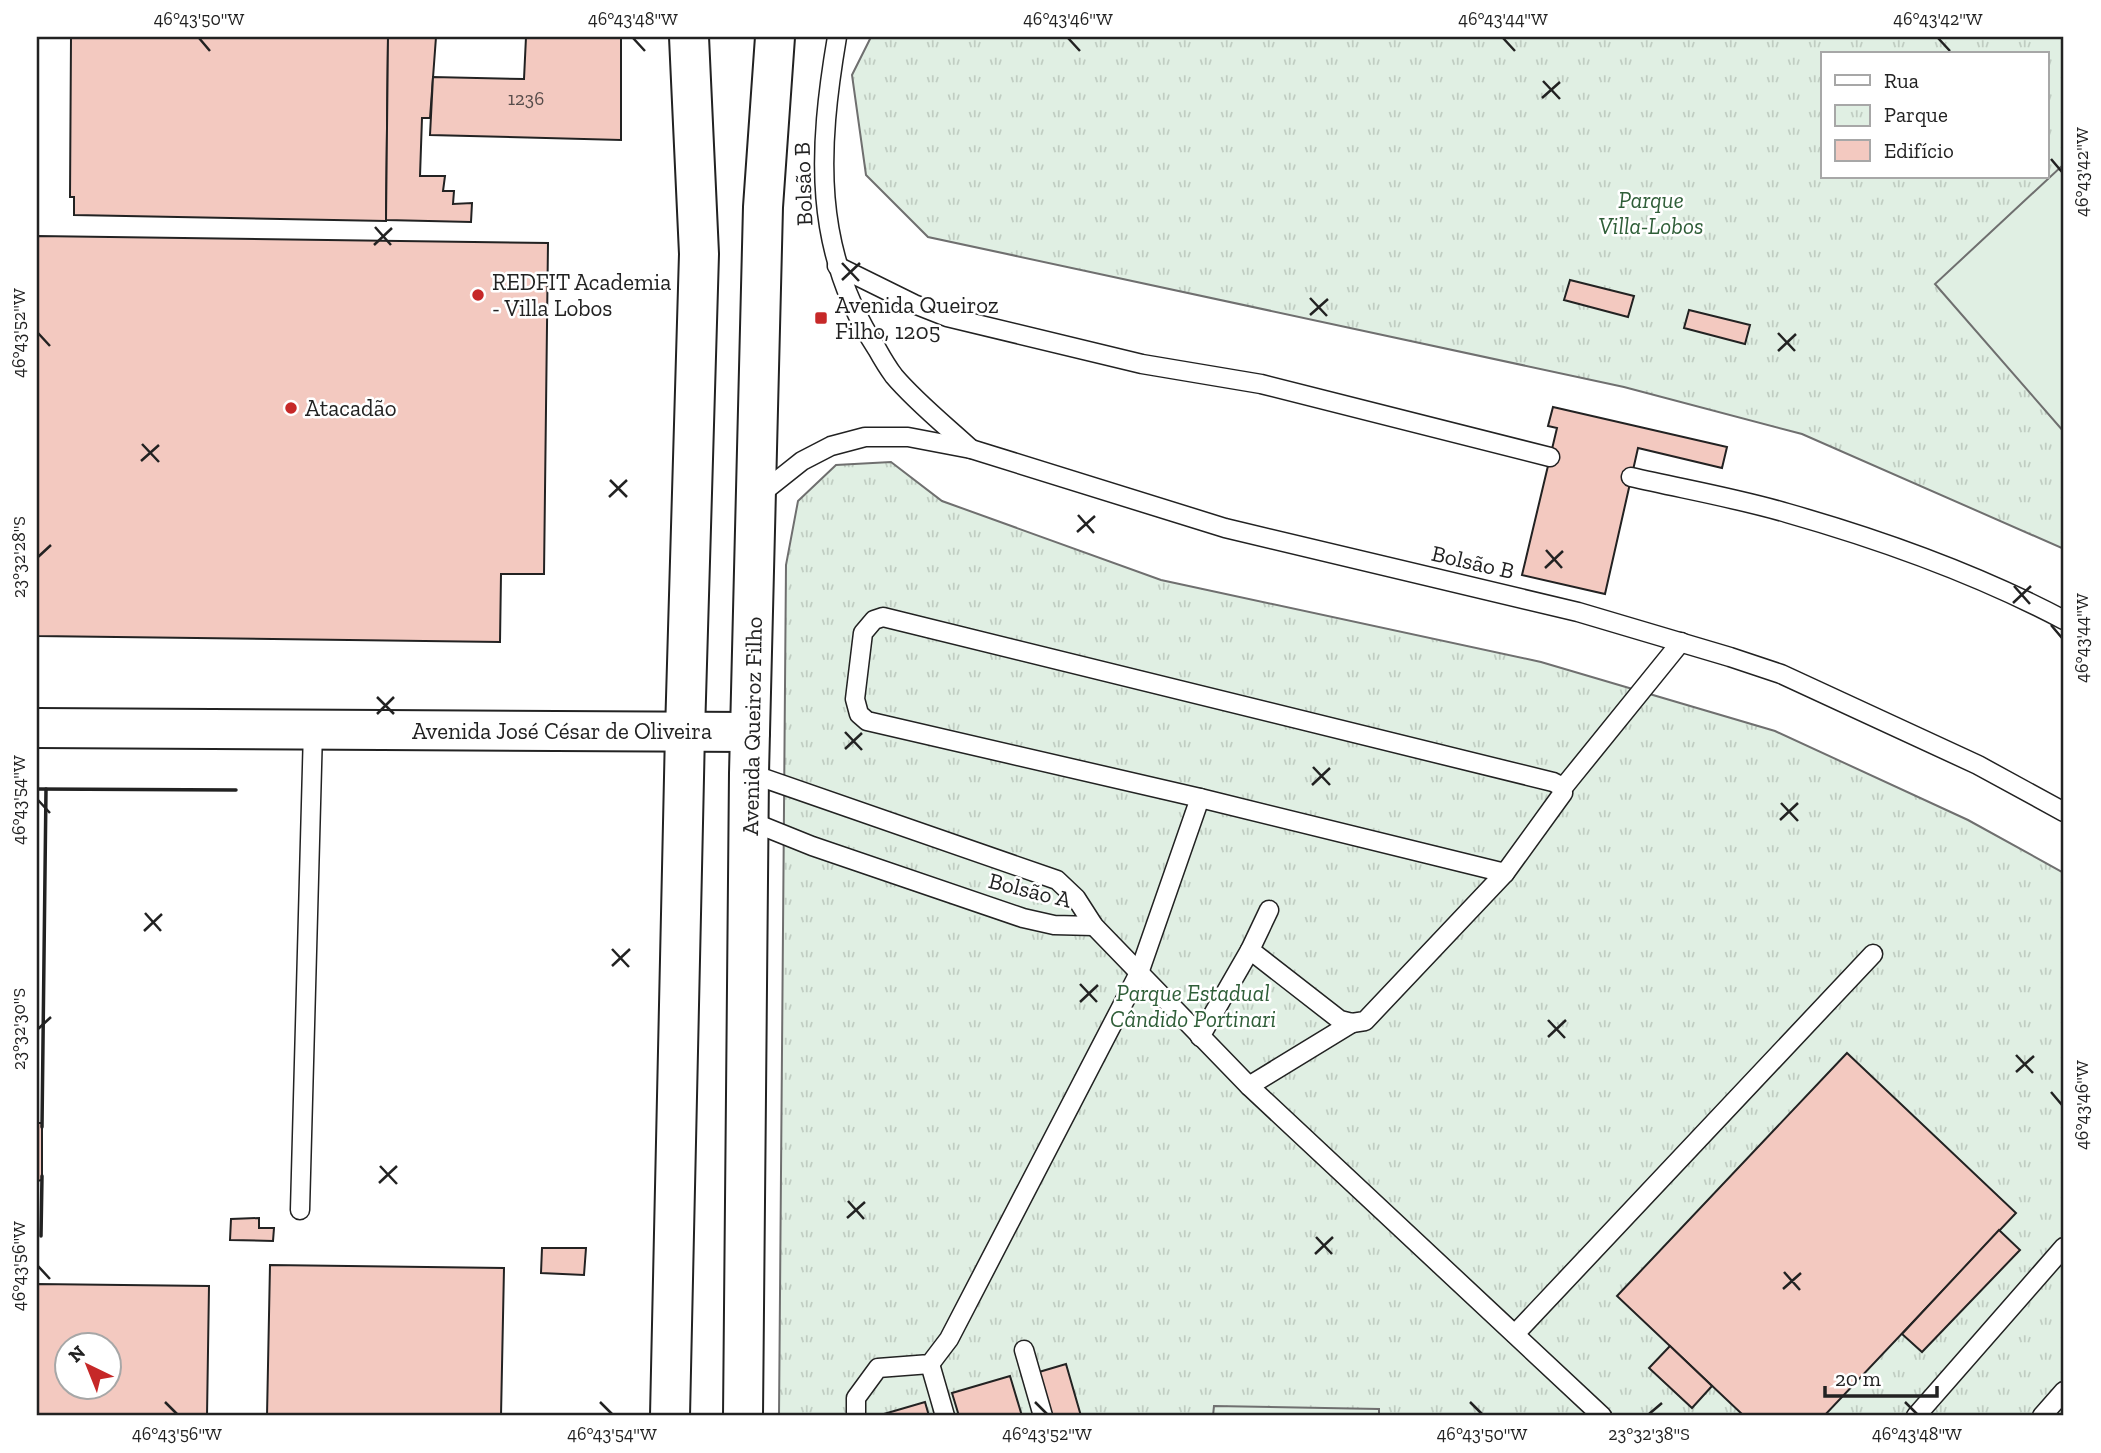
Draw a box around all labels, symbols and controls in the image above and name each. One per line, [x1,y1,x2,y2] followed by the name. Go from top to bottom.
[154,8,245,30] text: 46°43'50"W
[588,8,678,30] text: 46°43'48"W
[1023,8,1113,30] text: 46°43'46"W
[1458,8,1548,30] text: 46°43'44"W
[1893,8,1983,30] text: 46°43'42"W
[1821,52,2048,178] legend
[1884,68,1919,93] text: Rua
[508,87,544,110] house number: 1236
[1884,102,1948,127] text: Parque
[2071,127,2093,217] text: 46°43'42"W
[1884,138,1954,163] text: Edifício
[788,142,818,226] street label: Bolsão B
[1598,186,1704,240] park label: Parque Villa-Lobos
[492,268,671,322] place label: REDFIT Academia - Villa Lobos
[470,287,486,303] marker: REDFIT Academia - Villa Lobos
[8,288,30,378] text: 46°43'52"W
[835,291,999,345] place label: Avenida Queiroz Filho, 1205
[813,310,829,326] marker: Avenida Queiroz Filho, 1205
[305,394,397,422] place label: Atacadão
[283,400,299,416] marker: Atacadão
[8,516,30,598] text: 23°32'28"S
[1429,539,1517,585] street label: Bolsão B
[2071,593,2093,683] text: 46°43'44"W
[736,616,768,836] street label: Avenida Queiroz Filho
[412,717,712,745] street label: Avenida José César de Oliveira
[8,755,30,845] text: 46°43'54"W
[986,866,1075,914] street label: Bolsão A
[1110,979,1276,1033] park label: Parque Estadual Cândido Portinari
[8,988,30,1070] text: 23°32'30"S
[2071,1060,2093,1150] text: 46°43'46"W
[8,1221,30,1311] text: 46°43'56"W
[52,1330,122,1400] north arrow
[64,1341,90,1367] text: N
[1825,1355,1937,1399] scale bar
[1835,1366,1881,1391] text: 20 m
[132,1423,222,1445] text: 46°43'56"W
[567,1423,657,1445] text: 46°43'54"W
[1002,1423,1092,1445] text: 46°43'52"W
[1437,1423,1528,1445] text: 46°43'50"W
[1608,1423,1690,1445] text: 23°32'38"S
[1872,1423,1962,1445] text: 46°43'48"W

